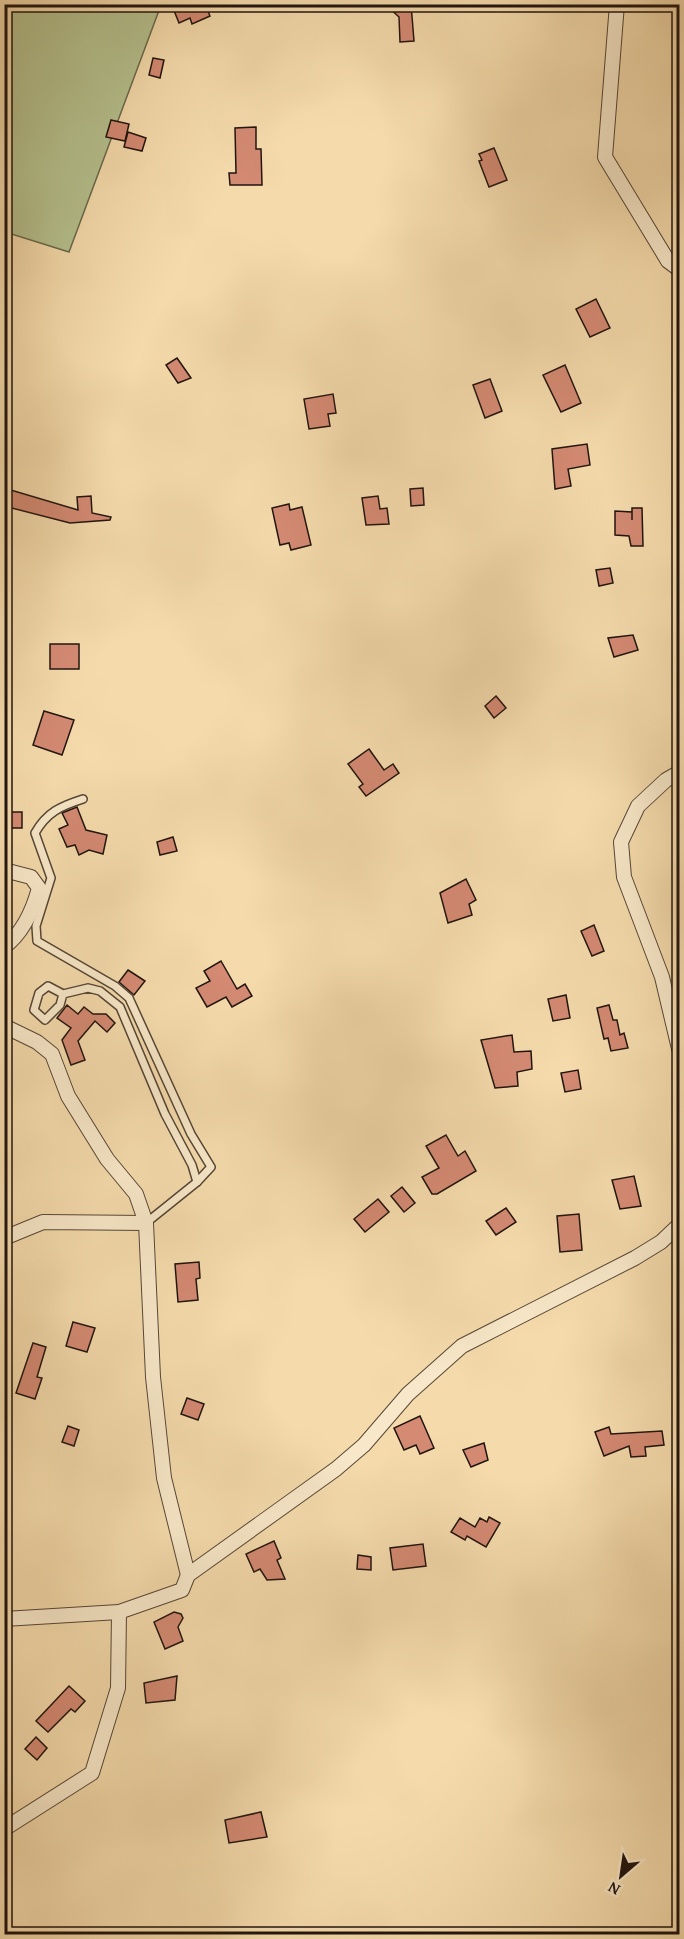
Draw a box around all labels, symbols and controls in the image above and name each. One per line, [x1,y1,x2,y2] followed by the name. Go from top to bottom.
[591,1846,651,1906] north arrow
[603,1876,624,1902] text: N

